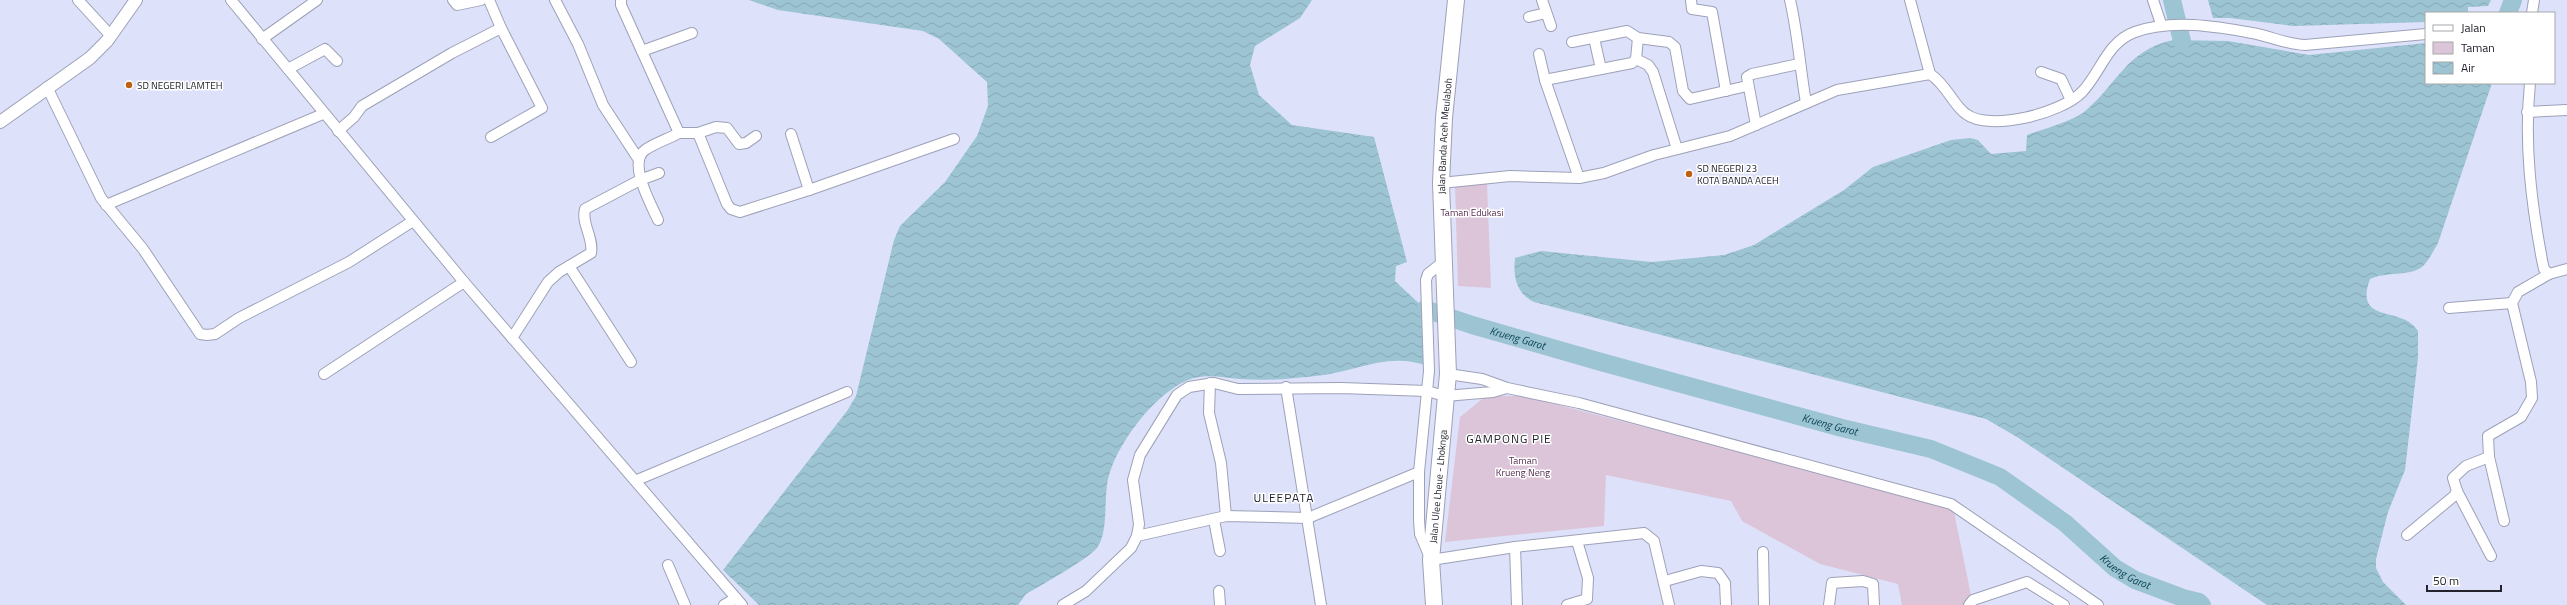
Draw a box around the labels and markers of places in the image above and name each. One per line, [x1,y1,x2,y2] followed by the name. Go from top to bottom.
[137,78,222,93] place label: SD NEGERI LAMTEH
[124,80,134,90] marker: SD NEGERI LAMTEH
[1697,161,1779,188] place label: SD NEGERI 23 KOTA BANDA ACEH
[1684,169,1694,179] marker: SD NEGERI 23 KOTA BANDA ACEH

